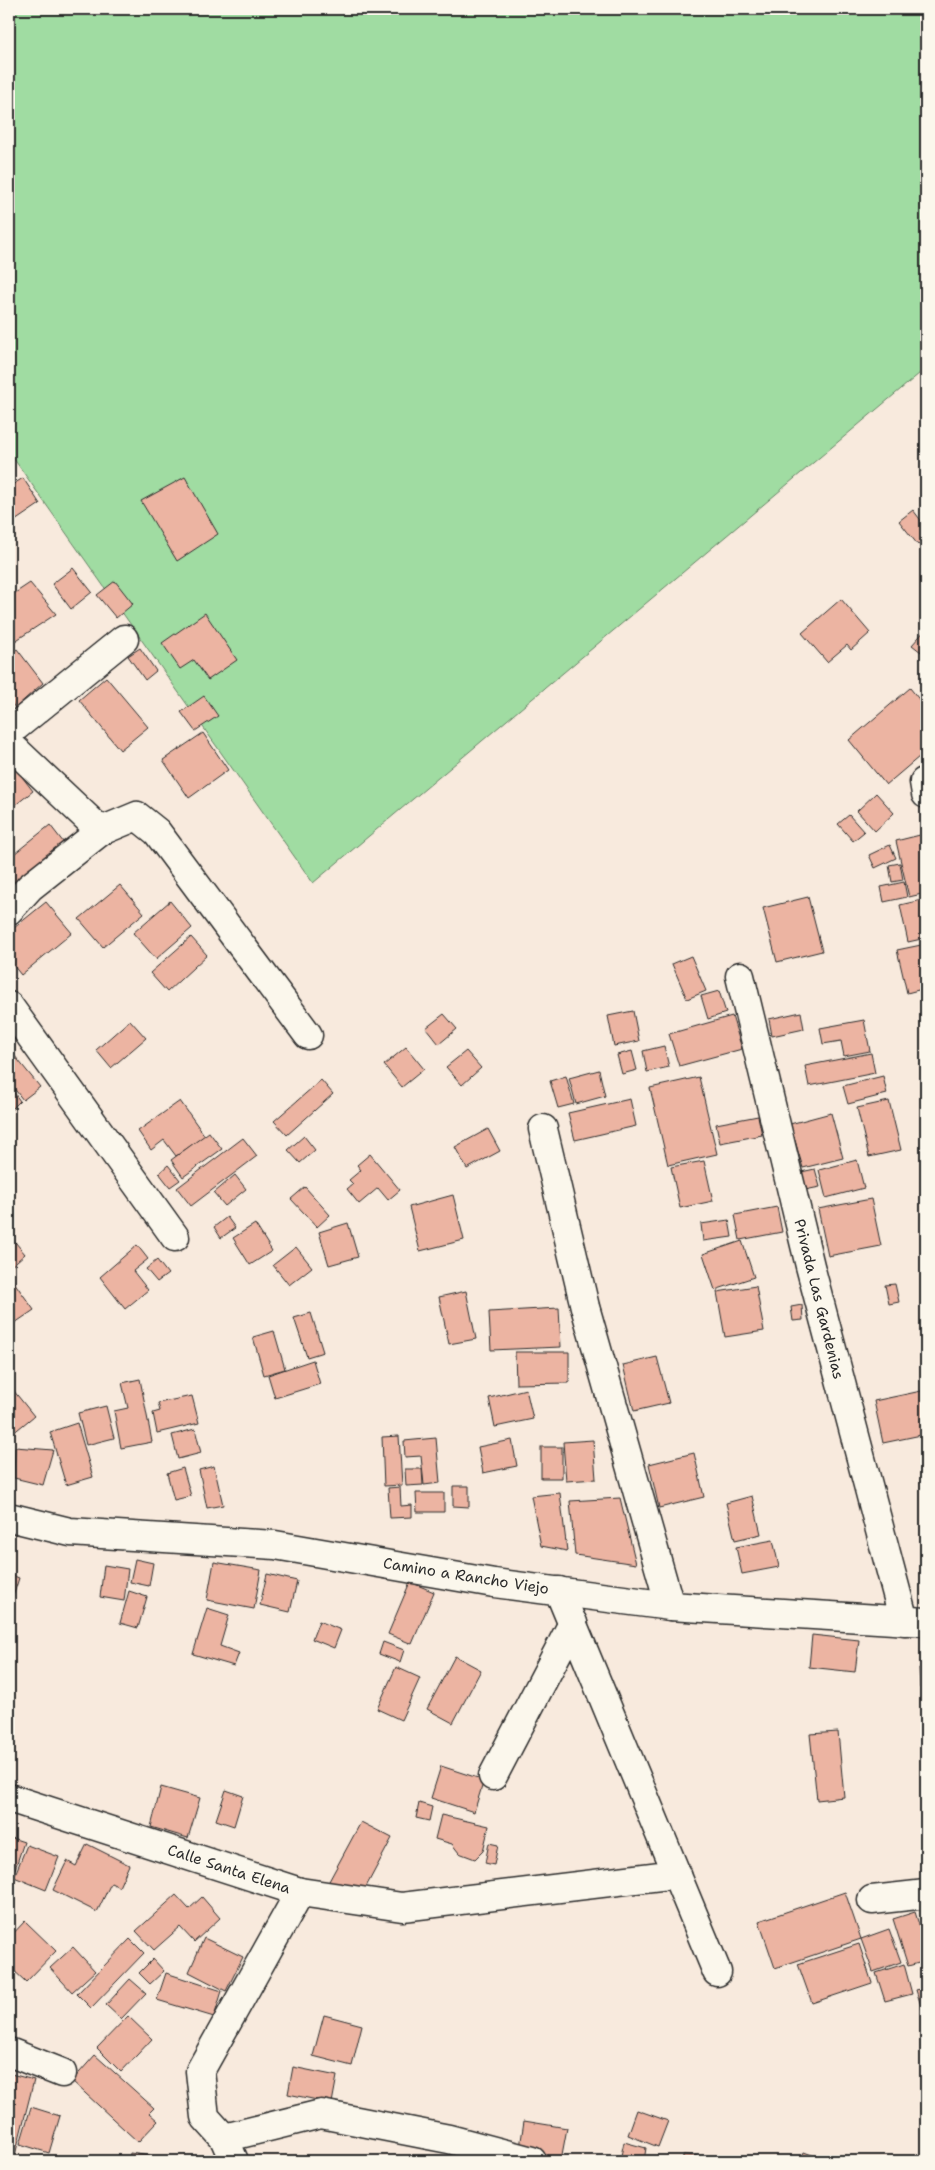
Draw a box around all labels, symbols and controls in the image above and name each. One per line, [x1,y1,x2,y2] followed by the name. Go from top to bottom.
[789,1217,849,1381] street label: Privada Las Gardenias
[382,1553,550,1599] street label: Camino a Rancho Viejo
[165,1840,294,1899] street label: Calle Santa Elena

